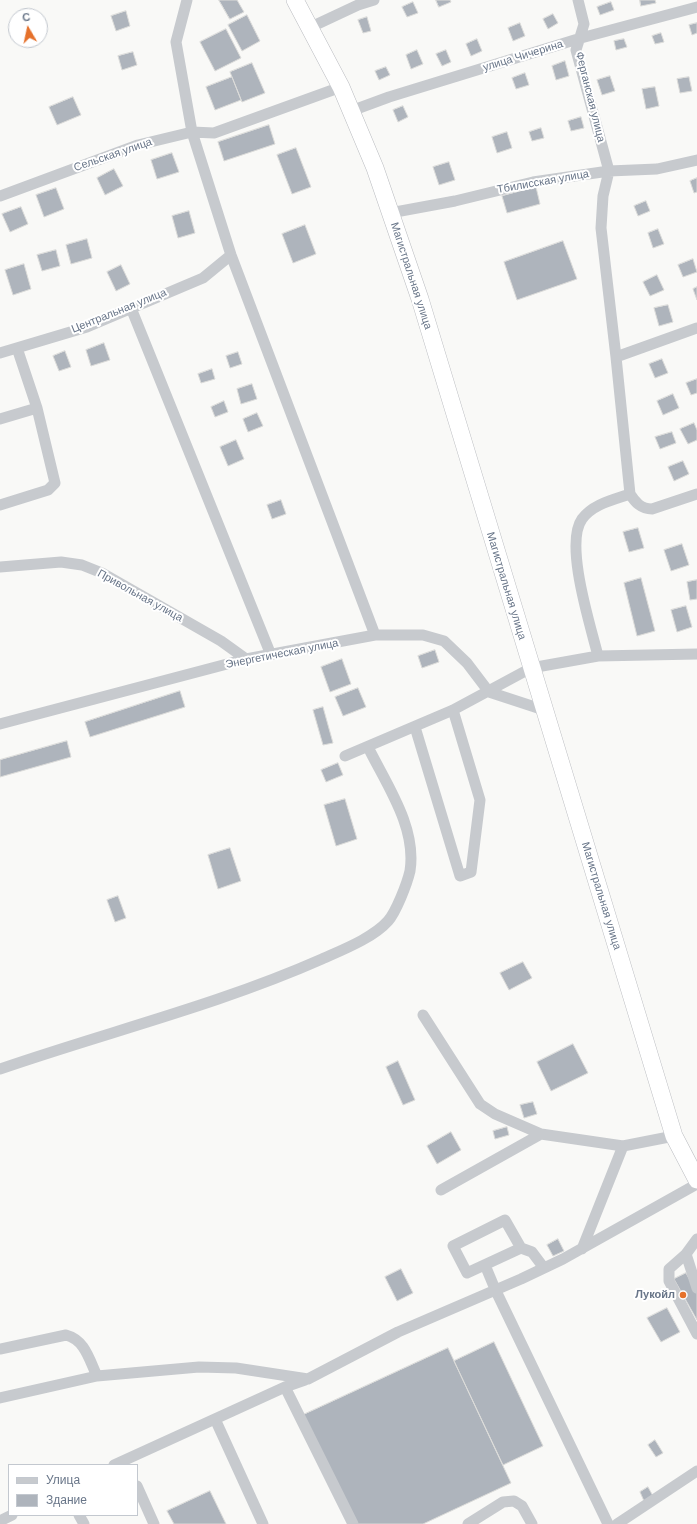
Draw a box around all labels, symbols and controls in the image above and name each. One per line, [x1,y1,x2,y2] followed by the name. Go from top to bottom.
[8,8,48,48] north arrow
[21,11,31,24] text: С
[481,38,565,74] street label: улица Чичерина
[572,51,608,143] street label: Ферганская улица
[72,135,154,175] street label: Сельская улица
[496,167,590,197] street label: Тбилисская улица
[387,221,435,331] street label: Магистральная улица
[70,286,168,336] street label: Центральная улица
[483,531,529,641] street label: Магистральная улица
[95,567,185,625] street label: Привольная улица
[224,637,340,671] street label: Энергетическая улица
[578,841,624,951] street label: Магистральная улица
[635,1288,675,1302] place label: Лукойл
[678,1290,688,1300] marker: Лукойл
[8,1464,138,1516] legend
[46,1473,80,1487] text: Улица
[46,1493,87,1507] text: Здание

